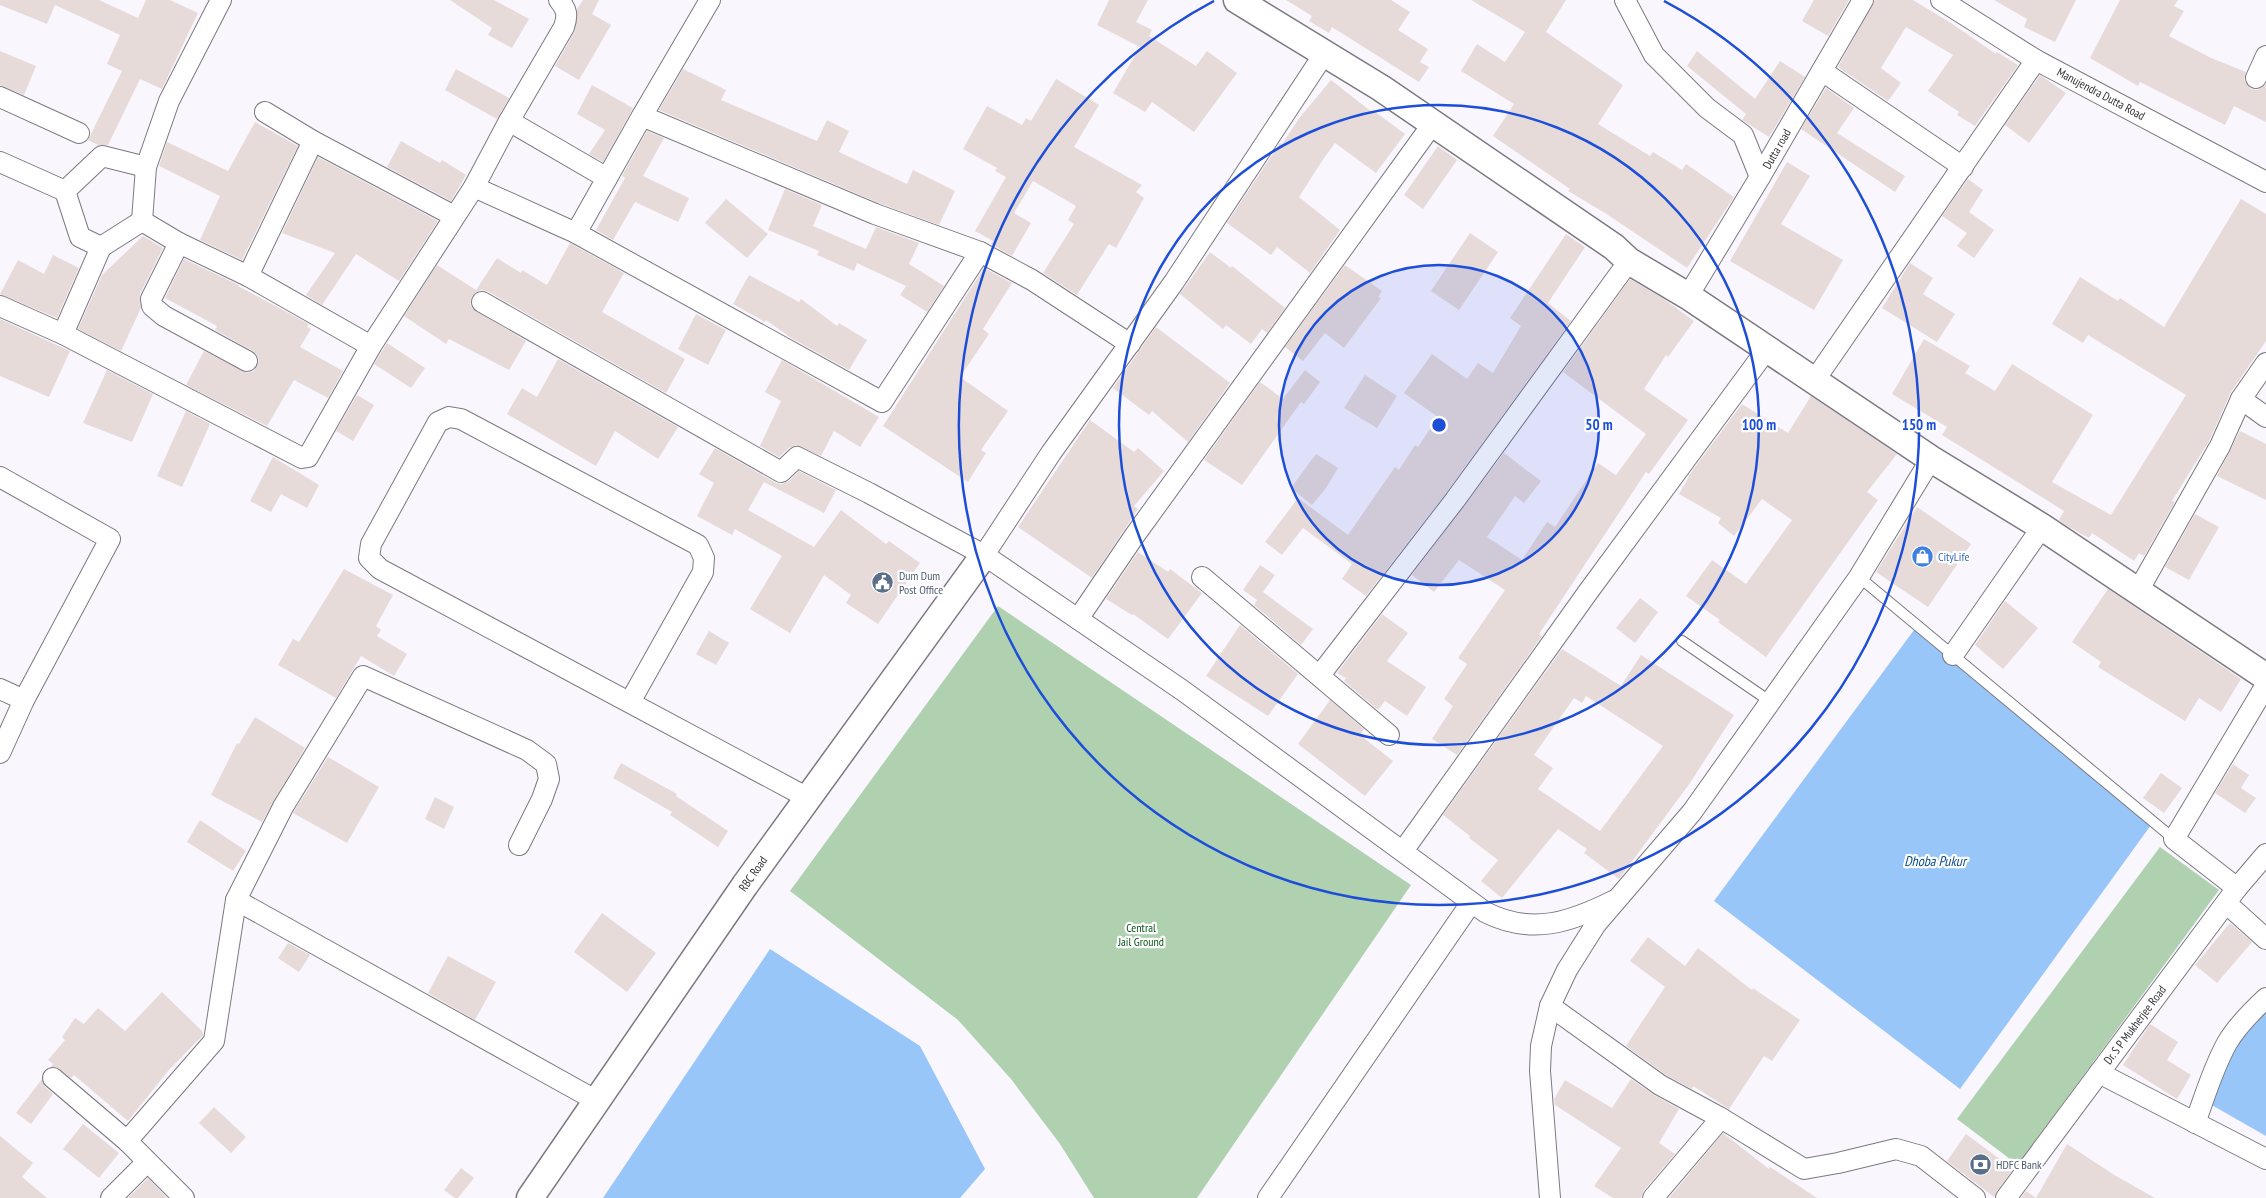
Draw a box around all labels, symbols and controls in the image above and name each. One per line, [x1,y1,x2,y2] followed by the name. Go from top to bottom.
[2055,64,2148,123] street label: Manujendra Dutta Road
[1759,126,1794,172] street label: Dutta road
[1585,415,1613,434] text: 50 m
[1742,415,1776,434] text: 100 m
[1902,415,1936,434] text: 150 m
[1430,416,1448,434] centre of rings
[1910,545,1934,569] shop icon: CityLife
[1938,549,1969,564] place label: CityLife
[899,568,943,597] place label: Dum Dum Post Office
[871,571,895,595] public building icon: Dum Dum Post Office
[1904,852,1968,870] water label: Dhoba Pukur
[735,853,770,894] street label: RBC Road
[1117,920,1164,949] park label: Central Jail Ground
[2100,982,2169,1067] street label: Dr. S P Mukherjee Road
[1968,1153,1992,1177] bank icon: HDFC Bank
[1996,1157,2042,1172] place label: HDFC Bank

